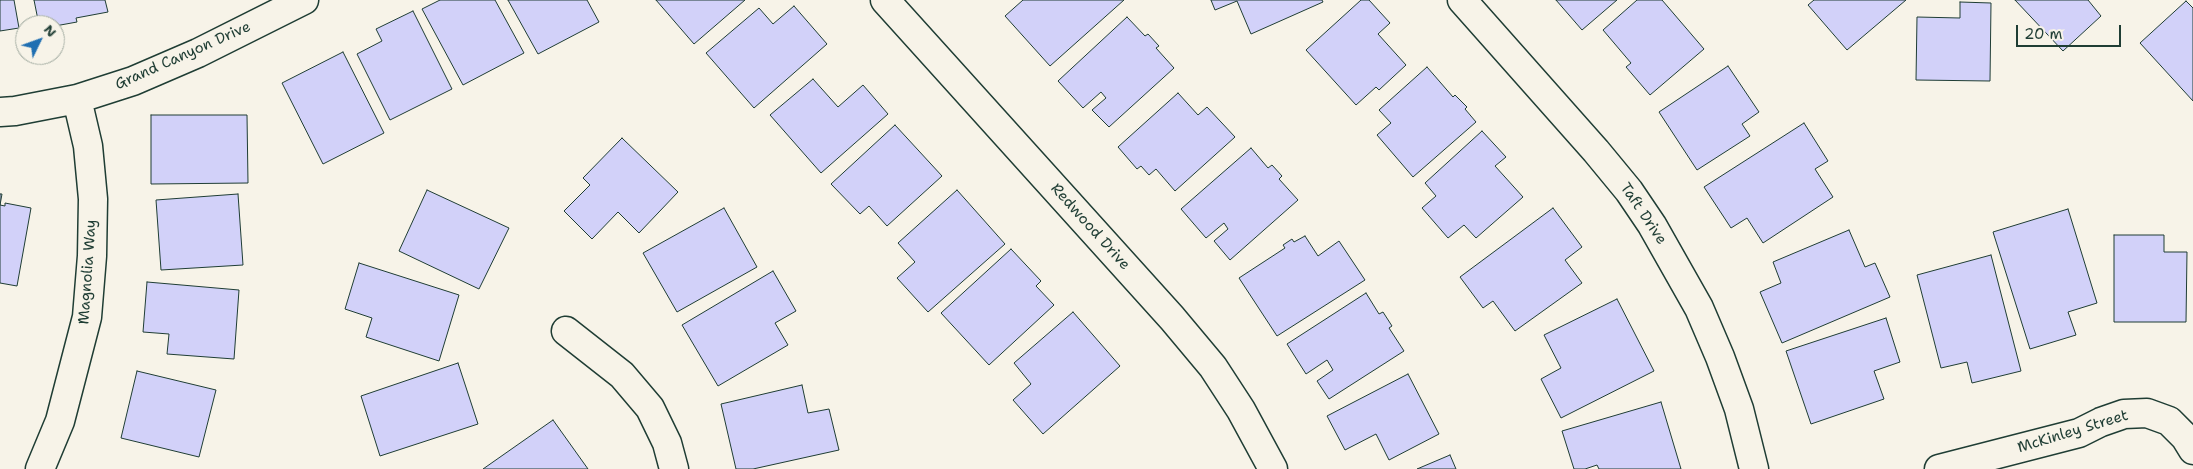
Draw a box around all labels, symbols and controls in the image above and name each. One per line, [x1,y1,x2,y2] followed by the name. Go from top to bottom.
[15,15,65,65] north arrow
[2018,15,2123,47] scale bar
[112,18,254,94] street label: Grand Canyon Drive
[40,20,61,41] text: N
[2024,24,2063,44] text: 20 m
[1046,180,1134,274] street label: Redwood Drive
[1616,180,1670,248] street label: Taft Drive
[75,219,101,325] street label: Magnolia Way
[2015,407,2131,457] street label: McKinley Street

